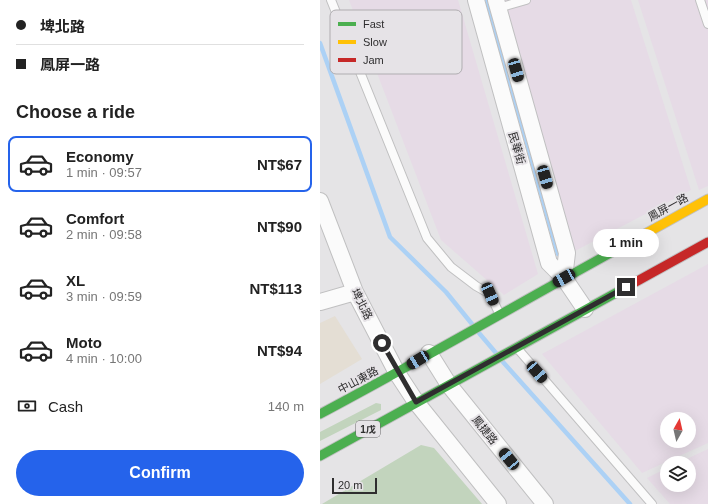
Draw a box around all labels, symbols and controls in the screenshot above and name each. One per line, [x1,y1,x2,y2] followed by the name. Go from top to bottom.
[330,10,462,74] legend
[40,18,85,35] text: 埤北路
[363,18,384,30] text: Fast
[363,36,387,48] text: Slow
[363,54,384,66] text: Jam
[40,56,100,73] text: 鳳屏一路
[507,57,525,83] car
[16,102,135,122] text: Choose a ride
[507,130,527,166] street label: 民華街
[18,146,54,182] icon: car
[66,148,134,165] text: Economy
[257,156,302,173] text: NT$67
[536,164,554,190] car
[66,165,142,180] text: 1 min · 09:57
[646,191,690,223] street label: 鳳屏一路
[18,208,54,244] icon: car
[66,210,124,227] text: Comfort
[257,218,302,235] text: NT$90
[66,227,142,242] text: 2 min · 09:58
[593,229,659,257] callout: 1 min
[609,235,643,250] text: 1 min
[551,267,577,289] car
[18,270,54,306] icon: car
[66,272,85,289] text: XL
[617,278,635,296] route end
[249,280,302,297] text: NT$113
[480,281,500,307] car
[349,287,375,321] street label: 埤北路
[66,289,142,304] text: 3 min · 09:59
[18,332,54,368] icon: car
[66,334,102,351] text: Moto
[373,334,391,352] route start
[257,342,302,359] text: NT$94
[405,349,431,371] car
[66,351,142,366] text: 4 min · 10:00
[525,359,549,385] car
[336,364,380,396] street label: 中山東路
[16,395,38,417] icon: cash
[48,398,83,415] text: Cash
[268,399,304,414] text: 140 m
[660,412,696,448] north arrow
[660,412,696,492] map controls
[470,413,500,447] street label: 鳳捷路
[356,421,380,437] road number: 1戊
[497,446,521,472] car
[16,450,304,496] button: Confirm
[660,456,696,492] button: layers
[332,476,377,495] scale bar
[338,479,362,491] text: 20 m

